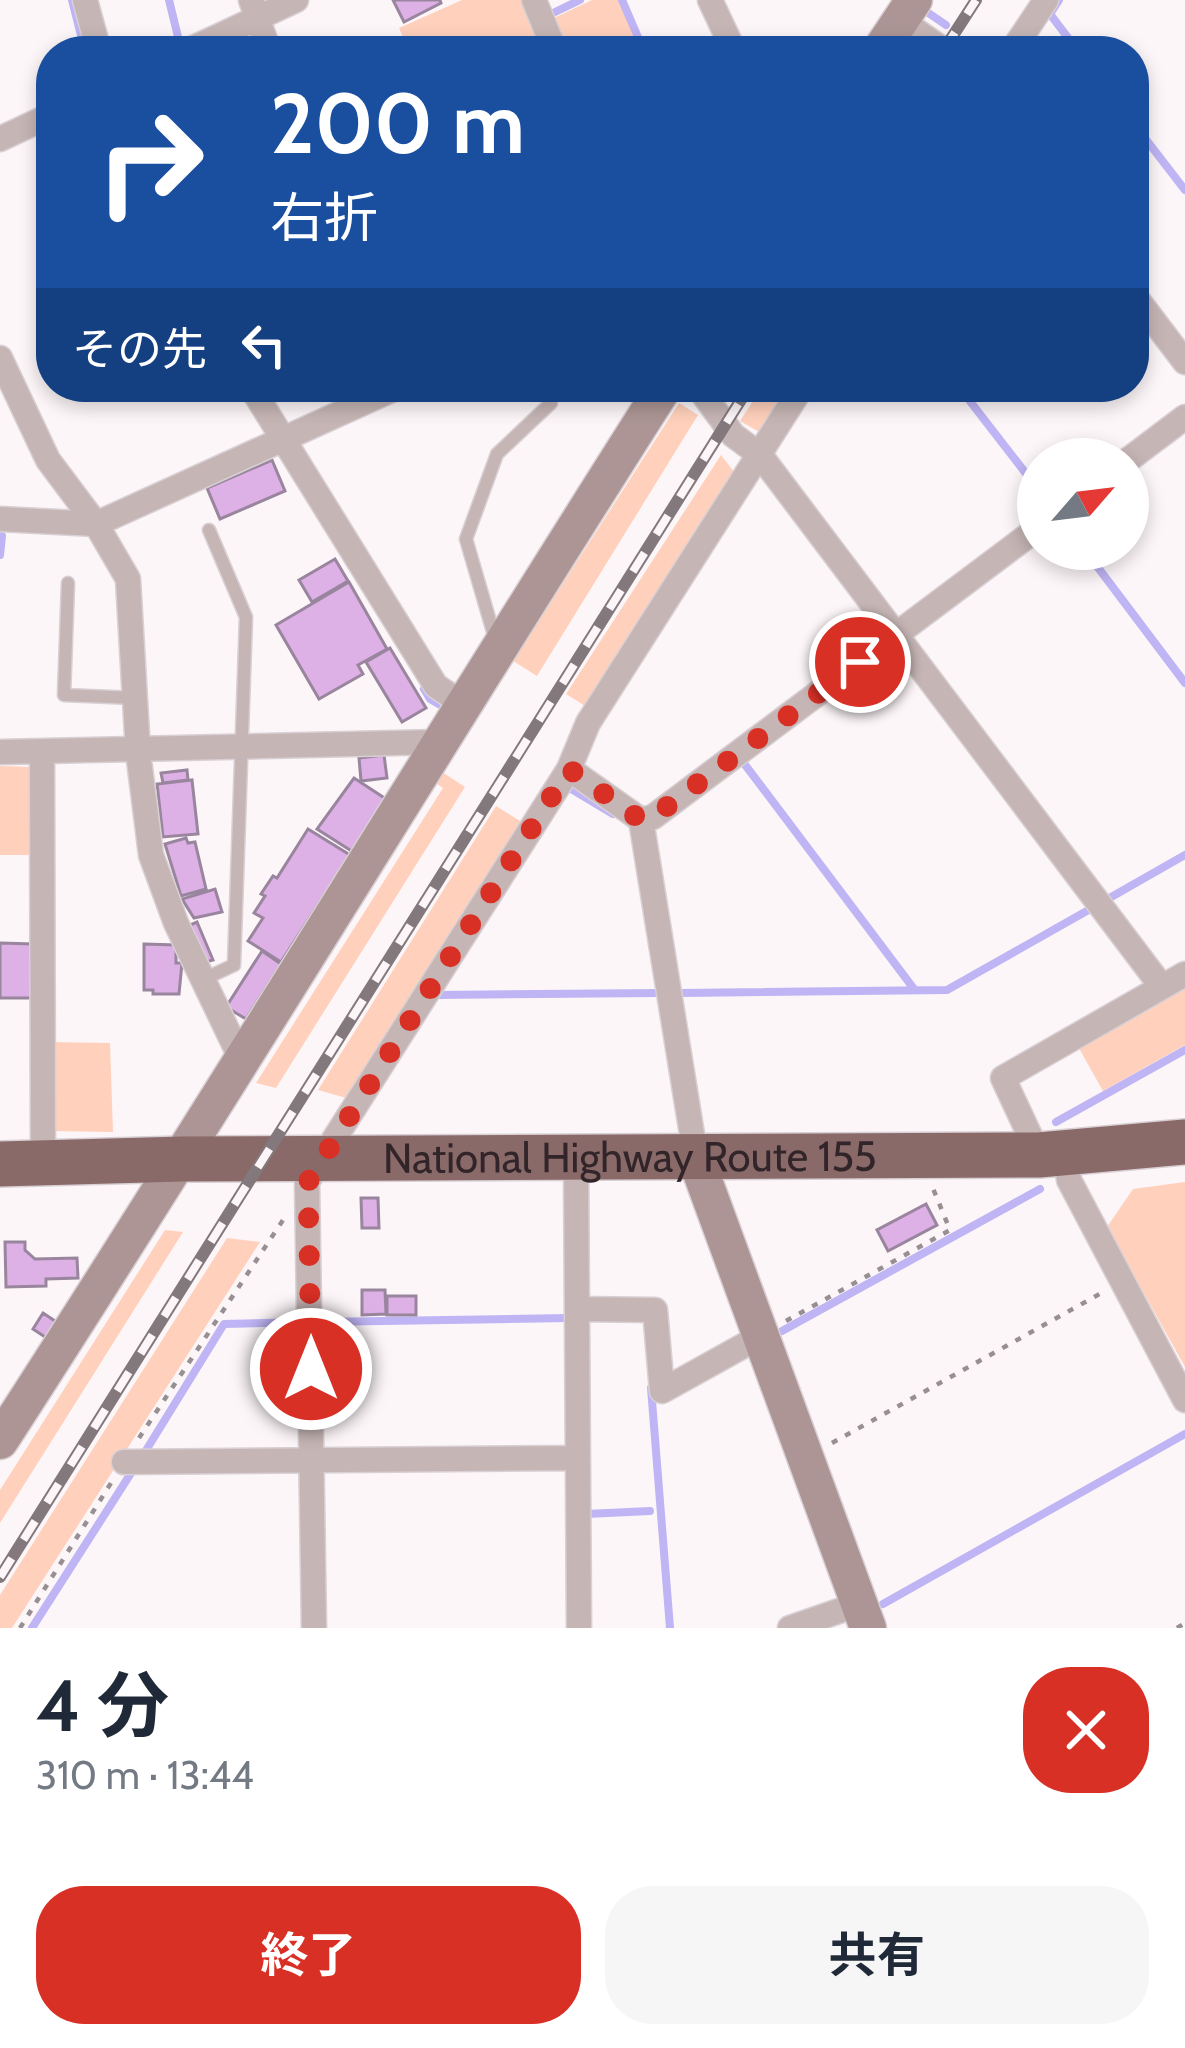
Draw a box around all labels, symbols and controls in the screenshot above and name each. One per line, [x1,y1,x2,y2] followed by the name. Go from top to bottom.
[270,72,525,174] text: 200 m
[72,84,228,240] icon: right
[270,185,378,251] text: 右折
[231,312,297,378] icon: left
[72,322,207,376] text: その先
[1017,438,1149,570] north arrow
[1017,438,1149,570] map controls
[809,611,911,713] pin
[827,629,893,695] icon: arrive
[383,1130,877,1184] street label: National Highway Route 155
[248,1306,374,1432] position arrow
[36,1662,169,1749] text: 4 分
[1023,1667,1149,1793] button: close
[36,1751,254,1799] text: 310 m · 13:44
[36,1886,581,2024] button: 終了
[605,1886,1149,2024] button: 共有

